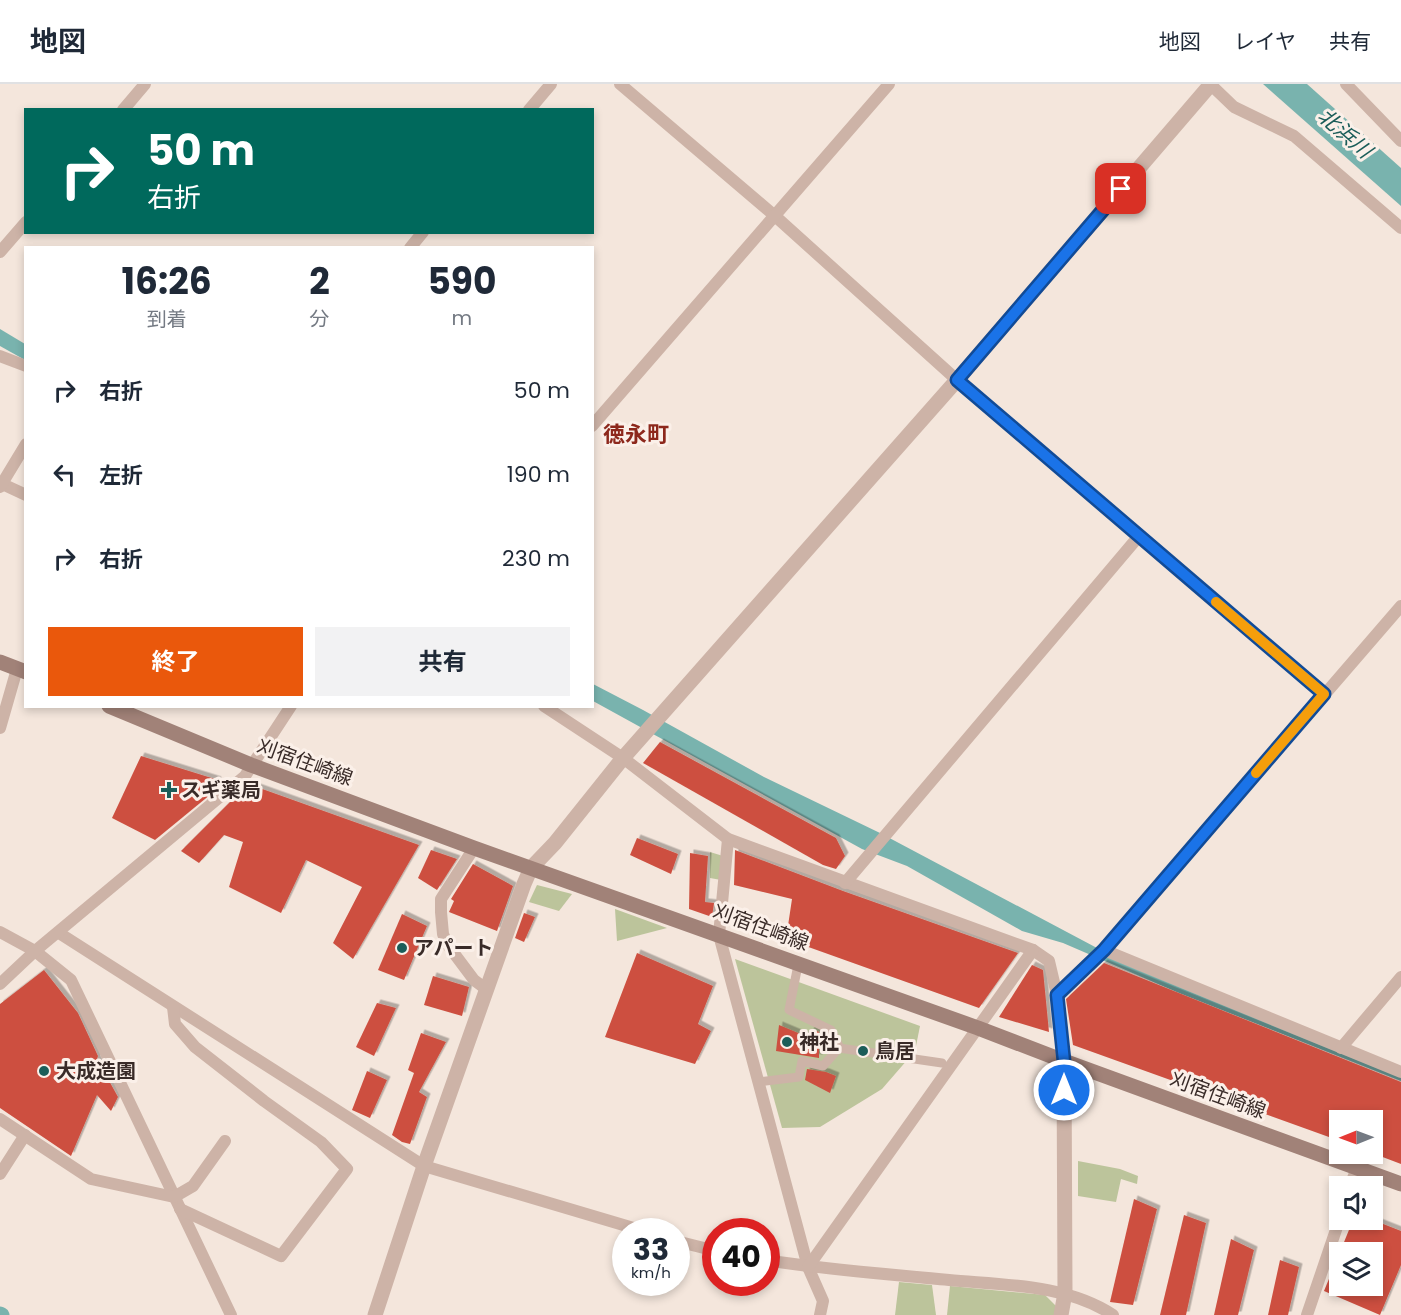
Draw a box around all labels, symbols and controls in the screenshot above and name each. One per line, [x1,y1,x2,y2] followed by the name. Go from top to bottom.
[30,22,86,61] text: 地図
[1159,27,1201,56] text: 地図
[1234,27,1296,56] text: レイヤ
[1329,27,1371,56] text: 共有
[1312,101,1380,166] water label: 北浜川
[147,121,255,180] text: 50 m
[48,132,126,210] icon: right
[1095,163,1146,214] pin
[1104,172,1137,205] icon: arrive
[147,179,201,216] text: 右折
[122,256,212,307] text: 16:26
[309,256,330,307] text: 2
[427,256,496,307] text: 590
[452,304,472,332] text: m
[147,305,187,333] text: 到着
[310,305,330,333] text: 分
[48,374,81,407] icon: right
[514,375,570,406] text: 50 m
[99,376,143,407] text: 右折
[603,419,669,450] district label: 徳永町
[48,458,81,491] icon: left
[507,459,570,490] text: 190 m
[99,460,143,491] text: 左折
[48,542,81,575] icon: right
[502,543,570,574] text: 230 m
[99,544,143,575] text: 右折
[48,627,303,696] button: 終了
[315,627,570,696] button: 共有
[253,732,357,792] street label: 刈宿住崎線
[181,776,261,804] place label: スギ薬局
[162,783,176,797] marker: スギ薬局
[709,897,813,957] street label: 刈宿住崎線
[414,934,494,962] place label: アパート
[395,941,409,955] marker: アパート
[799,1028,839,1056] place label: 神社
[780,1035,794,1049] marker: 神社
[875,1037,915,1065] place label: 鳥居
[856,1044,870,1058] marker: 鳥居
[56,1057,136,1085] place label: 大成造園
[1032,1058,1096,1122] position arrow
[37,1064,51,1078] marker: 大成造園
[1166,1065,1270,1125] street label: 刈宿住崎線
[1329,1110,1383,1164] north arrow
[1329,1110,1383,1296] map controls
[1329,1176,1383,1230] button: sound
[702,1218,780,1296] speed limit sign: 40
[633,1228,669,1271] text: 33
[1329,1242,1383,1296] button: layers
[631,1262,671,1283] text: km/h

